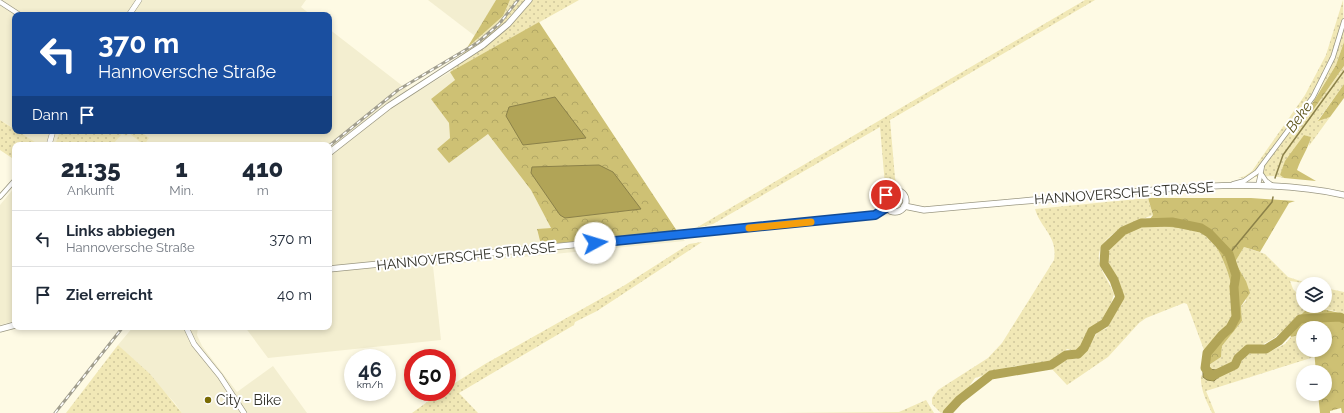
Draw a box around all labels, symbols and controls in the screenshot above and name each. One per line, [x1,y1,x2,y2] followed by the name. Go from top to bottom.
[98,27,179,60] text: 370 m
[32,28,84,80] icon: left
[98,61,276,82] text: Hannoversche Straße
[1282,98,1316,136] water label: Beke
[76,104,98,126] icon: arrive
[32,106,68,124] text: Dann
[61,154,121,183] text: 21:35
[175,154,188,183] text: 1
[242,154,283,183] text: 410
[869,178,903,212] pin
[1034,179,1214,207] street label: HANNOVERSCHE STRASSE
[67,183,114,198] text: Ankunft
[169,183,194,198] text: Min.
[257,183,269,198] text: m
[875,184,897,206] icon: arrive
[66,222,175,240] text: Links abbiegen
[574,222,616,264] position arrow
[32,228,54,250] icon: left
[269,230,312,248] text: 370 m
[376,239,556,273] street label: HANNOVERSCHE STRASSE
[66,240,195,255] text: Hannoversche Straße
[1296,277,1332,401] map controls
[1296,277,1332,313] button: layers
[32,284,54,306] icon: arrive
[66,286,153,304] text: Ziel erreicht
[277,286,312,304] text: 40 m
[1296,321,1332,357] button: +
[404,349,456,401] speed limit sign: 50
[358,358,382,382] text: 46
[1296,365,1332,401] button: −
[357,379,383,390] text: km/h
[216,392,281,408] place label: City - Bike
[203,395,213,405] marker: City - Bike

